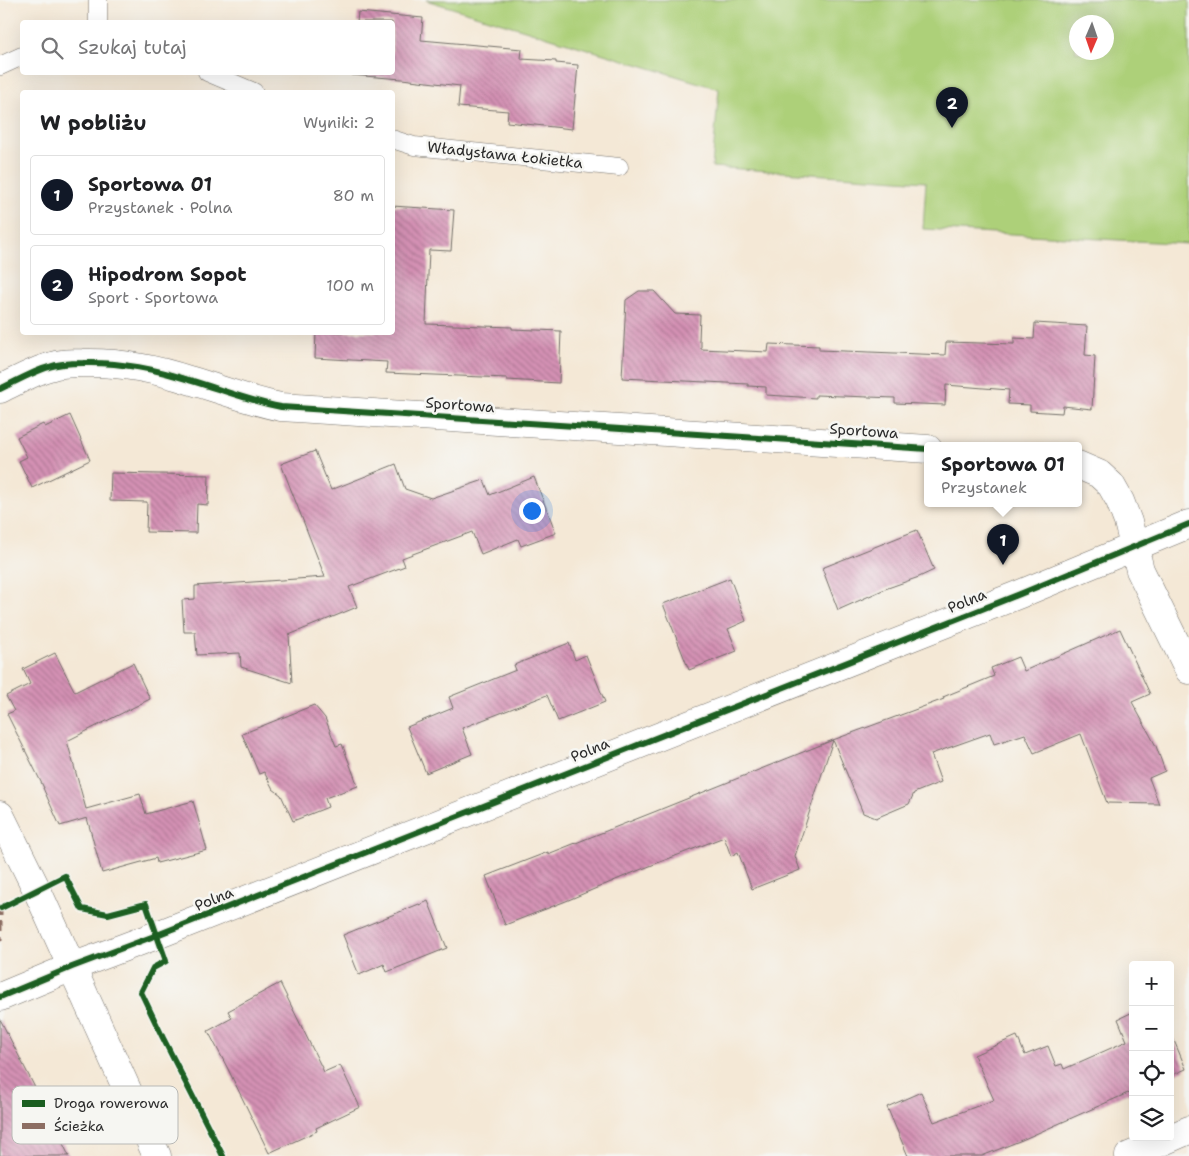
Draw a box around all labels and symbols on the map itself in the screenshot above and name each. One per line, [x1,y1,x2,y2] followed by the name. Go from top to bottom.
[1069,15,1114,60] north arrow
[936,87,968,128] pin: 2
[426,137,584,173] street label: Władysława Łokietka
[425,393,496,417] street label: Sportowa
[829,419,900,443] street label: Sportowa
[519,498,545,524] your location
[987,524,1019,565] pin: 1
[945,584,990,618] street label: Polna
[568,733,613,767] street label: Polna
[192,882,237,916] street label: Polna
[12,1086,178,1144] legend
[54,1094,169,1112] text: Droga rowerowa
[54,1117,104,1135] text: Ścieżka

